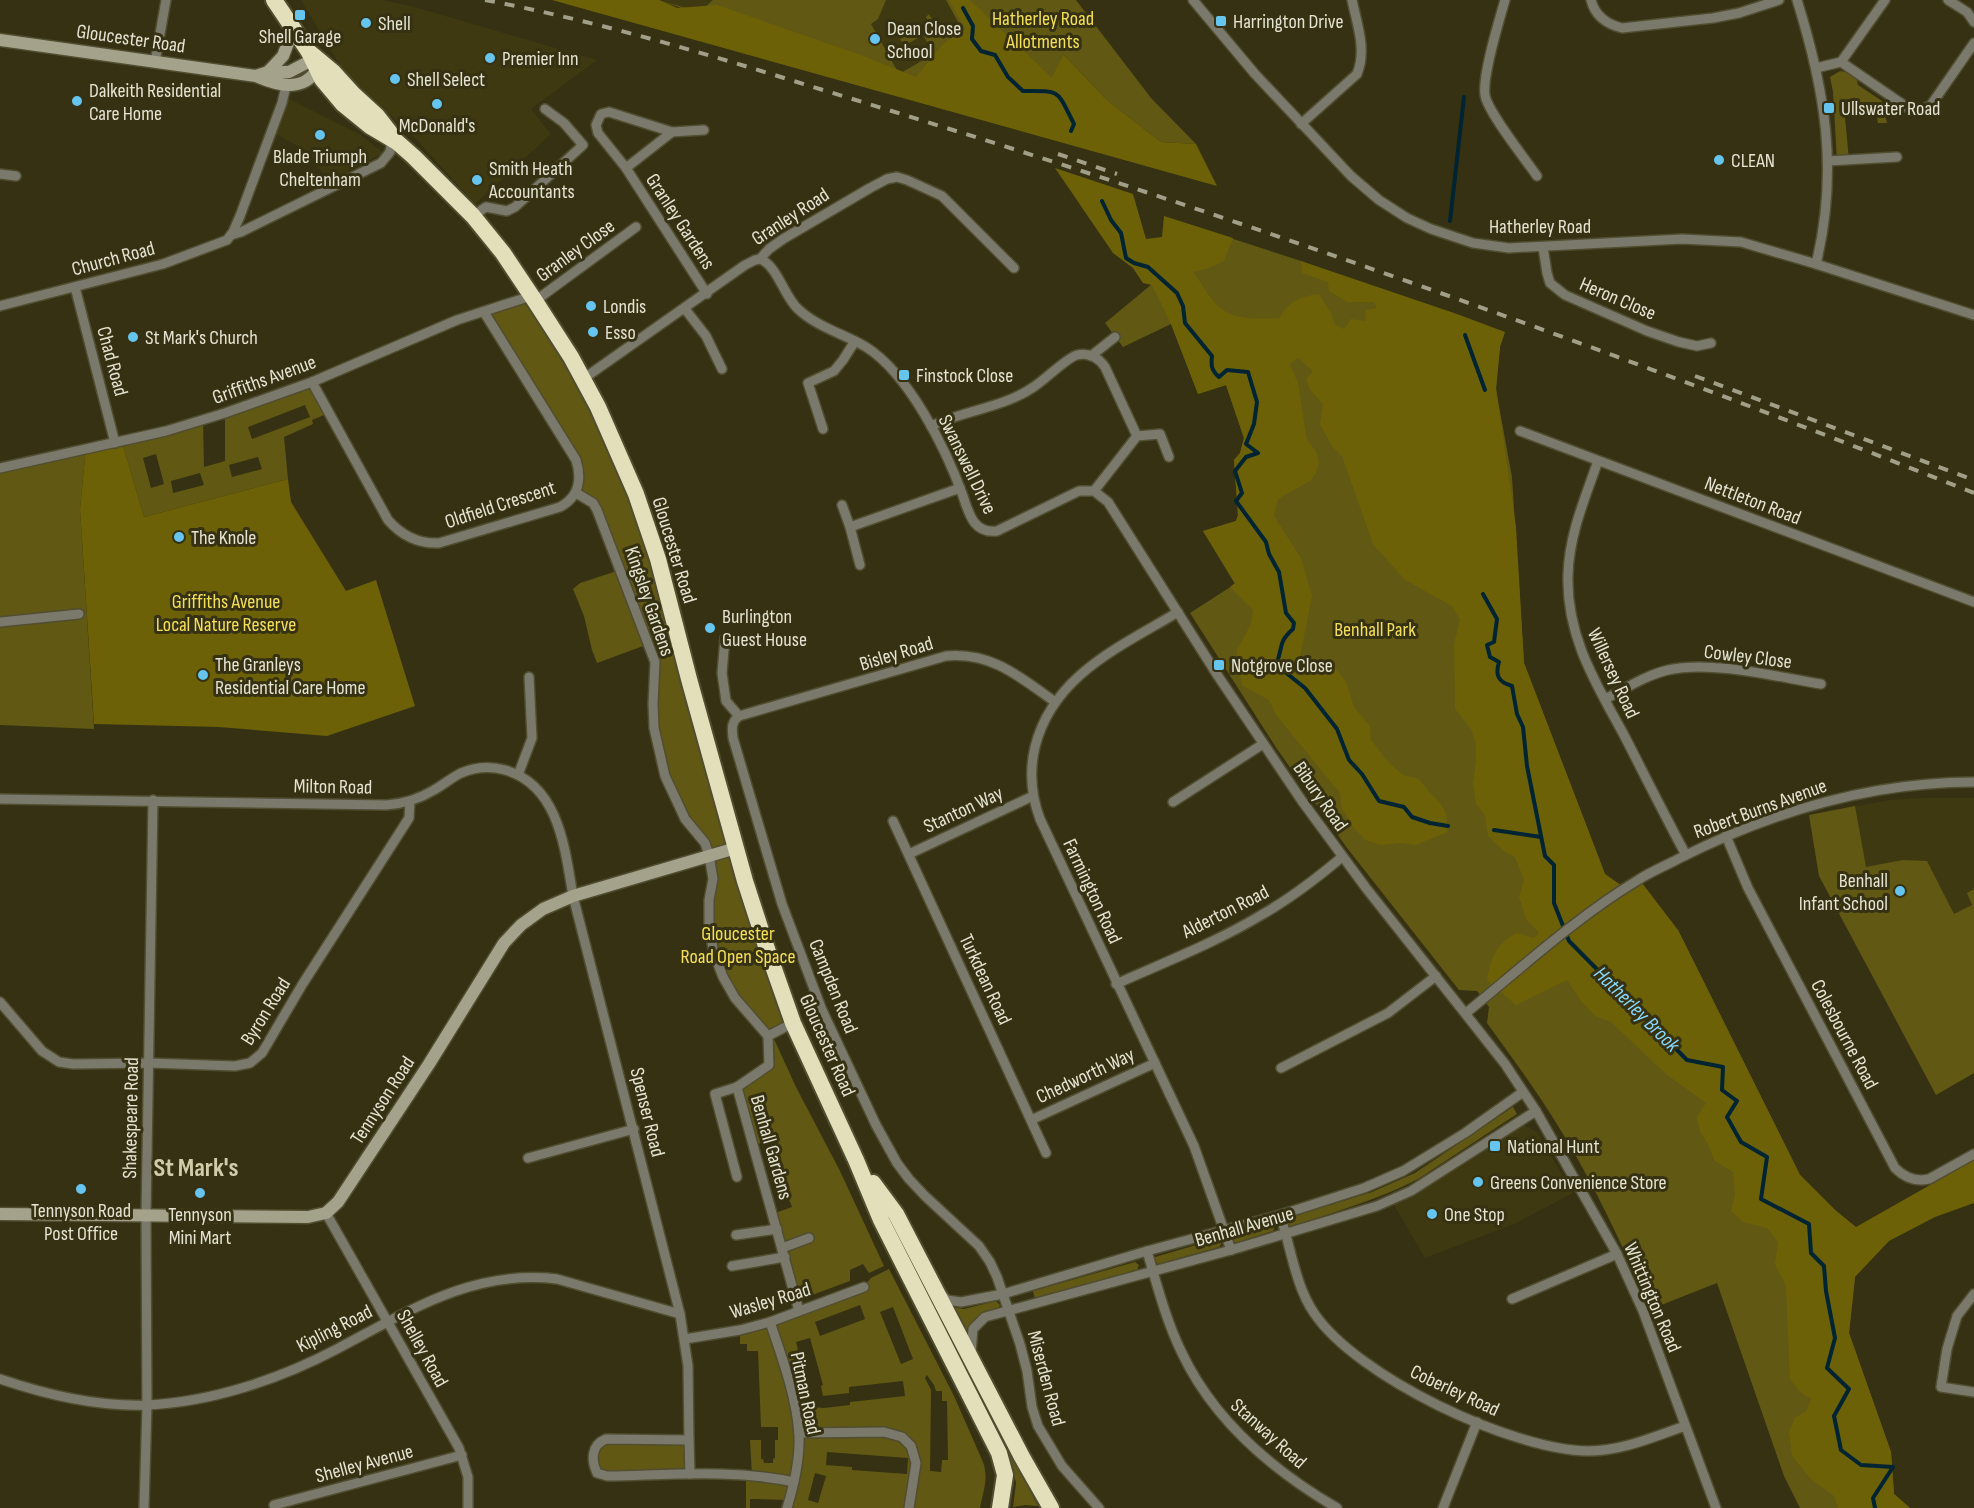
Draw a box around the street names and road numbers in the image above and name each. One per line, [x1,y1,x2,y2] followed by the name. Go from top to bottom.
[75,19,187,59] street label: Gloucester Road
[640,169,720,274] street label: Granley Gardens
[747,183,834,251] street label: Granley Road
[532,214,620,287] street label: Granley Close
[1489,215,1591,239] street label: Hatherley Road
[69,236,157,282] street label: Church Road
[1576,272,1659,326] street label: Heron Close
[91,324,133,399] street label: Chad Road
[209,350,319,410] street label: Griffiths Avenue
[933,411,1001,518] street label: Swanswell Drive
[1701,472,1804,530] street label: Nettleton Road
[442,476,559,534] street label: Oldfield Crescent
[647,494,702,606] street label: Gloucester Road
[619,543,679,659] street label: Kingsley Gardens
[1582,624,1644,722] street label: Willersey Road
[857,631,936,676] street label: Bisley Road
[1703,640,1793,674] street label: Cowley Close
[1288,757,1353,836] street label: Bibury Road
[293,774,372,800] street label: Milton Road
[1691,774,1830,844] street label: Robert Burns Avenue
[920,781,1007,839] street label: Stanton Way
[1057,835,1127,948] street label: Farmington Road
[1177,880,1273,944] street label: Alderton Road
[954,930,1017,1029] street label: Turkdean Road
[803,936,863,1037] street label: Campden Road
[236,973,296,1050] street label: Byron Road
[1805,976,1883,1093] street label: Colesbourne Road
[794,990,860,1100] street label: Gloucester Road
[1032,1043,1139,1109] street label: Chedworth Way
[345,1052,420,1149] street label: Tennyson Road
[118,1057,144,1179] street label: Shakespeare Road
[624,1065,670,1159] street label: Spenser Road
[745,1092,797,1202] street label: Benhall Gardens
[1192,1201,1296,1252] street label: Benhall Avenue
[1618,1239,1686,1356] street label: Whittington Road
[727,1277,814,1325] street label: Wasley Road
[292,1300,376,1358] street label: Kipling Road
[391,1306,453,1391] street label: Shelley Road
[1022,1328,1070,1429] street label: Miserden Road
[785,1350,825,1437] street label: Pitman Road
[1406,1360,1503,1422] street label: Coberley Road
[1226,1394,1311,1474] street label: Stanway Road
[313,1439,416,1489] street label: Shelley Avenue

